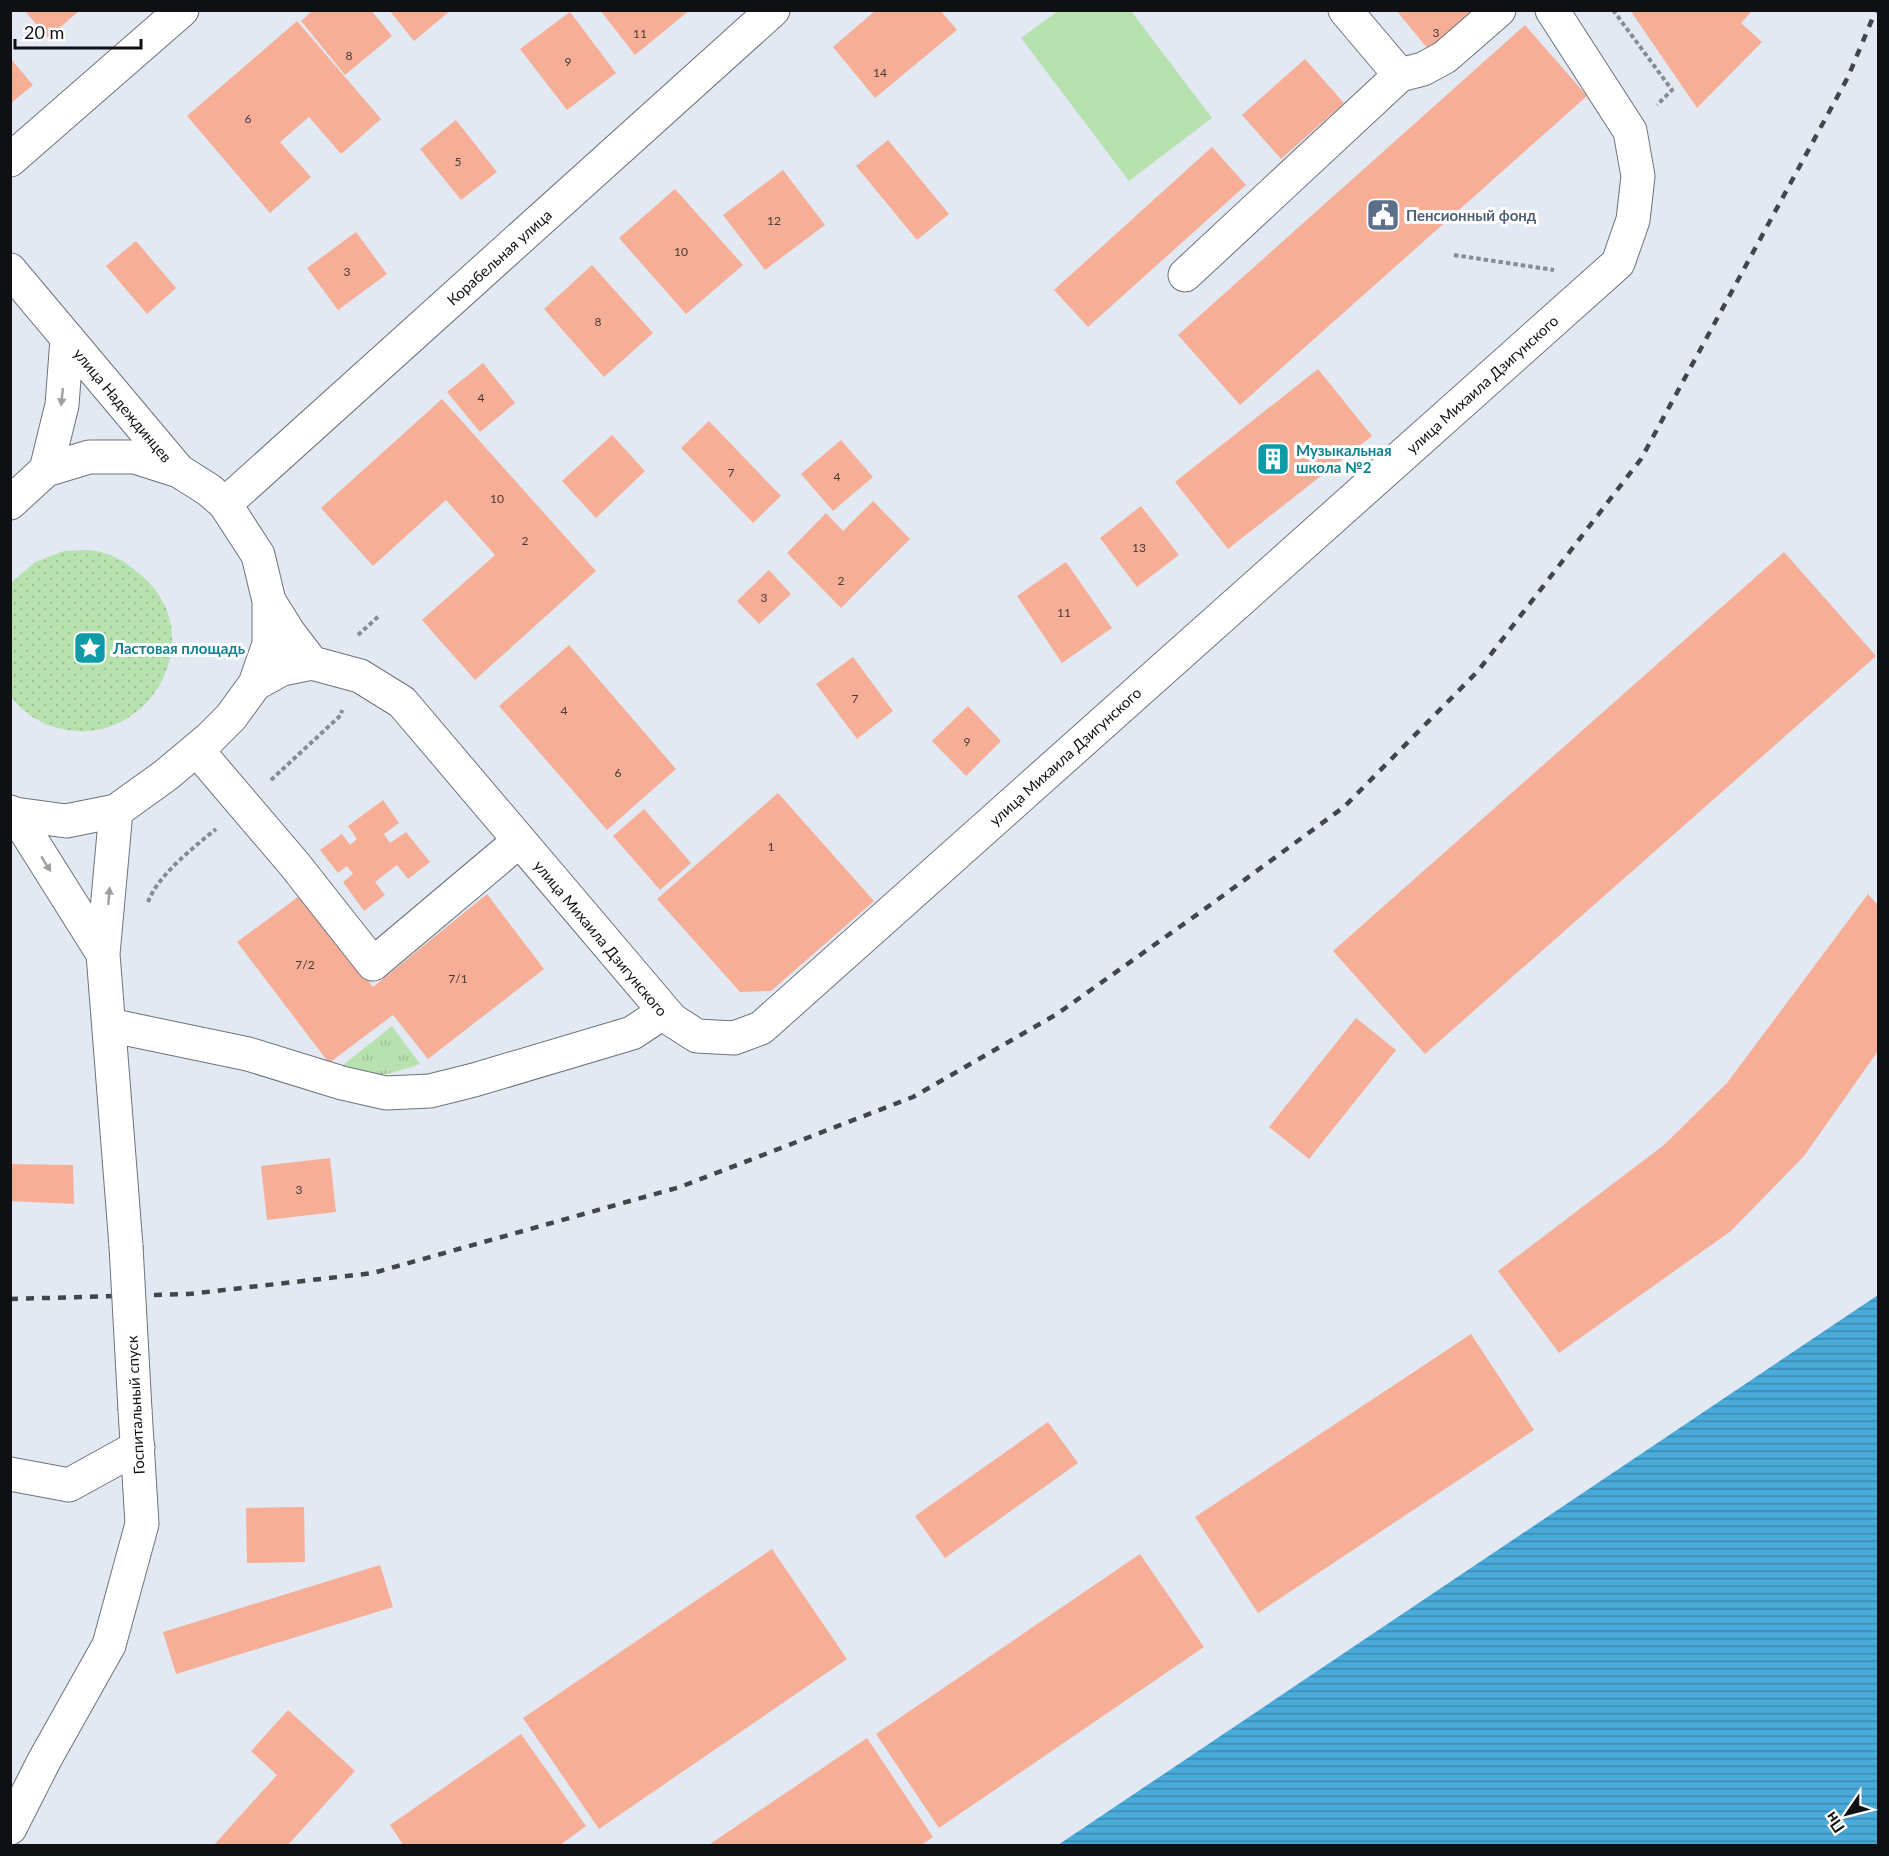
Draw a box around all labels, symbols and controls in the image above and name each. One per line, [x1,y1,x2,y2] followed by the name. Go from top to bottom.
[15,12,141,50] scale bar
[24,21,64,43] text: 20 m
[1433,25,1440,40] house number: 3
[633,26,647,41] house number: 11
[346,48,353,63] house number: 8
[565,54,572,69] house number: 9
[873,65,887,80] house number: 14
[245,111,252,126] house number: 6
[455,154,462,169] house number: 5
[1365,197,1401,233] public building icon: Пенсионный фонд
[443,205,555,309] street label: Корабельная улица
[1406,206,1537,224] place label: Пенсионный фонд
[767,213,781,228] house number: 12
[674,244,688,259] house number: 10
[344,264,351,279] house number: 3
[1402,311,1562,457] street label: улица Михаила Дзигунского
[595,314,602,329] house number: 8
[70,344,176,466] street label: улица Надеждинцев
[57,388,67,407] one-way arrow
[478,390,485,405] house number: 4
[1255,441,1291,477] building icon: Музыкальная школа №2
[1296,441,1392,476] place label: Музыкальная школа №2
[728,465,735,480] house number: 7
[834,469,841,484] house number: 4
[490,491,504,506] house number: 10
[522,533,529,548] house number: 2
[1132,540,1146,555] house number: 13
[838,573,845,588] house number: 2
[761,590,768,605] house number: 3
[1057,605,1071,620] house number: 11
[72,630,108,666] place icon: Ластовая площадь
[112,639,245,657] place label: Ластовая площадь
[985,683,1145,829] street label: улица Михаила Дзигунского
[852,691,859,706] house number: 7
[561,703,568,718] house number: 4
[964,734,971,749] house number: 9
[615,765,622,780] house number: 6
[768,839,775,854] house number: 1
[40,856,51,872] one-way arrow
[531,856,671,1020] street label: улица Михаила Дзигунского
[104,886,114,905] one-way arrow
[295,957,315,972] house number: 7/2
[448,971,468,986] house number: 7/1
[296,1182,303,1197] house number: 3
[122,1335,148,1475] street label: Госпитальный спуск
[1817,1784,1877,1844] north arrow
[1821,1809,1848,1837] text: Пн

